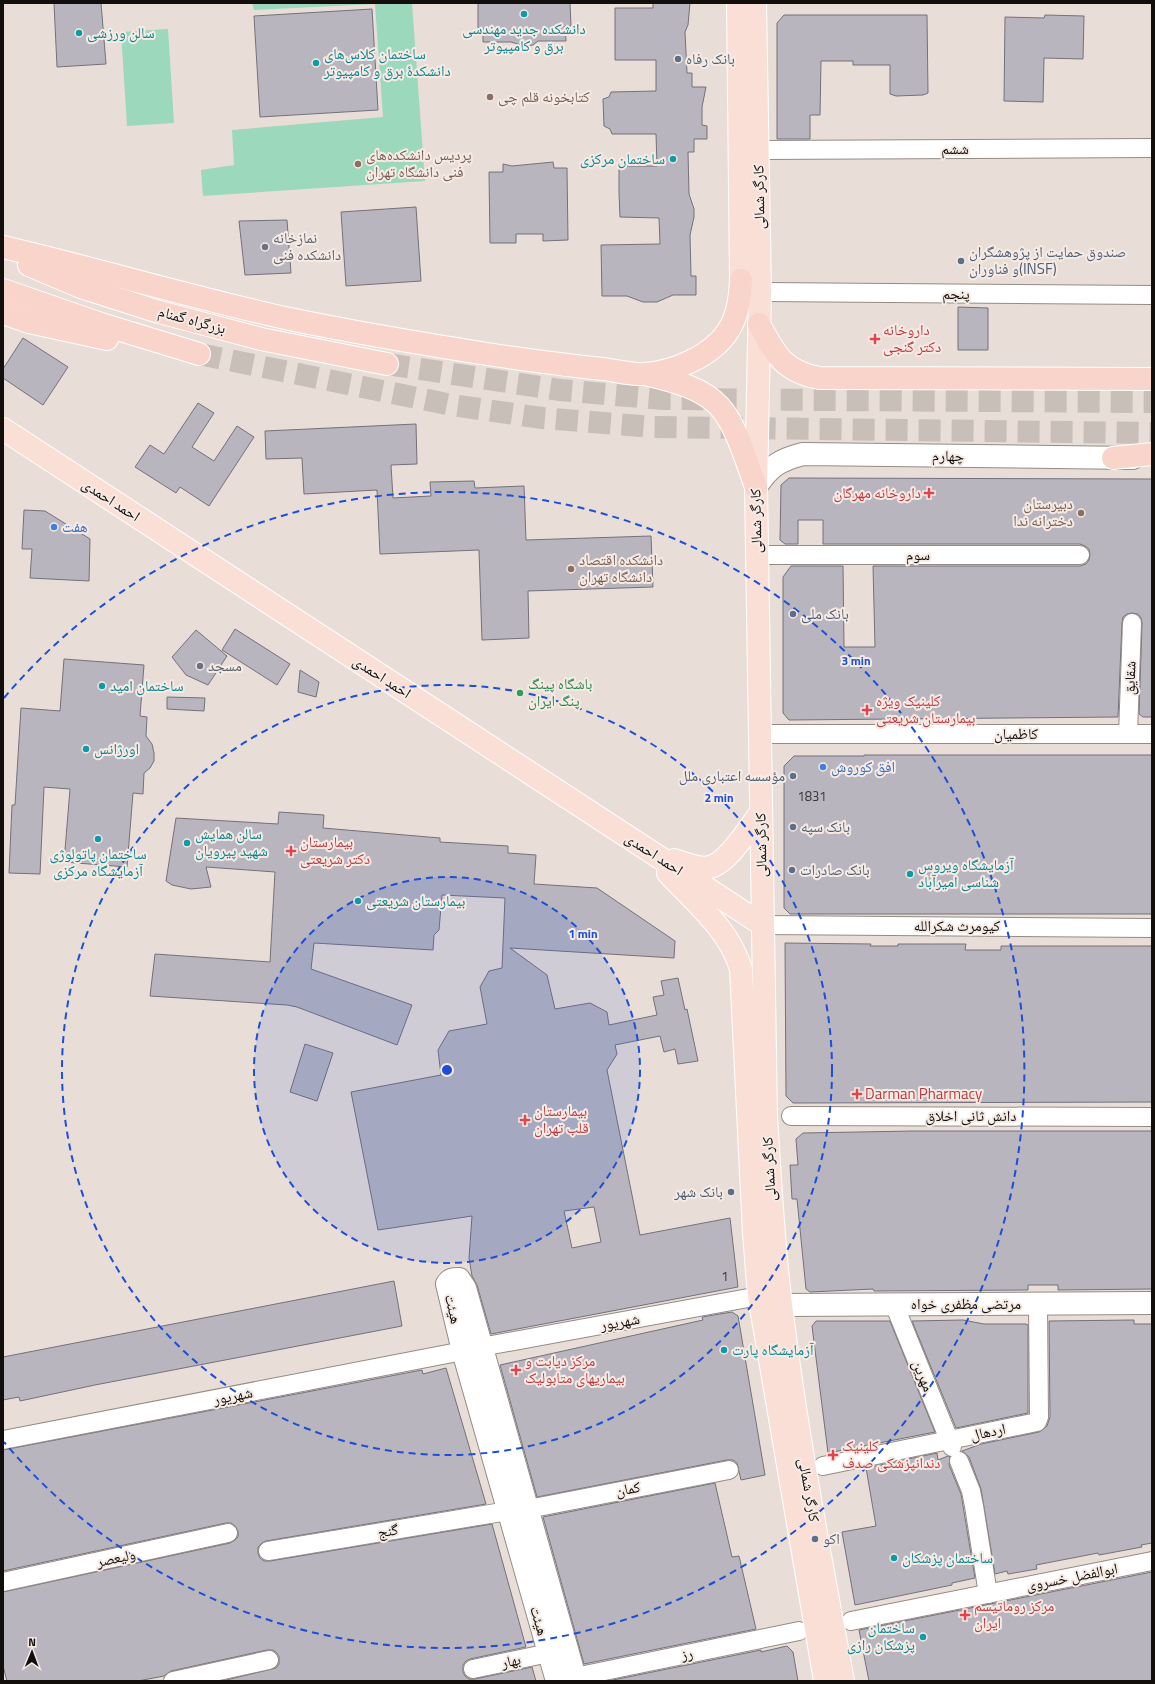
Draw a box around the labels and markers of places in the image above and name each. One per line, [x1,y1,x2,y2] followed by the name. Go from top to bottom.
[519,9,529,19] marker: دانشکده جدید مهندسی برق و کامپیوتر
[462,17,586,57] place label: دانشکده جدید مهندسی برق و کامپیوتر
[87,21,155,44] place label: سالن ورزشی
[74,28,84,38] marker: سالن ورزشی
[323,42,451,82] place label: ساختمان کلاس‌های دانشکدهٔ برق و کامپیوتر
[686,47,735,70] place label: بانک رفاه
[673,54,683,64] marker: بانک رفاه
[311,58,321,68] marker: ساختمان کلاس‌های دانشکدهٔ برق و کامپیوتر
[498,85,590,108] place label: کتابخونه قلم چی
[485,92,495,102] marker: کتابخونه قلم چی
[366,143,472,183] place label: پردیس دانشکده‌های فنی دانشگاه تهران
[580,147,665,170] place label: ساختمان مرکزی
[668,154,678,164] marker: ساختمان مرکزی
[353,159,363,169] marker: پردیس دانشکده‌های فنی دانشگاه تهران
[273,226,341,266] place label: نمازخانه دانشکده فنی
[969,240,1126,280] place label: صندوق حمایت از پژوهشگران و فناوران(INSF)
[260,242,270,252] marker: نمازخانه دانشکده فنی
[956,256,966,266] marker: صندوق حمایت از پژوهشگران و فناوران(INSF)
[883,318,941,358] place label: داروخانه دکتر گنجی
[870,334,880,344] marker: داروخانه دکتر گنجی
[833,481,921,504] place label: داروخانه مهرگان
[924,488,934,498] marker: داروخانه مهرگان
[1013,492,1073,532] place label: دبیرستان دخترانه ندا
[1076,508,1086,518] marker: دبیرستان دخترانه ندا
[62,515,88,538] place label: هفت
[49,522,59,532] marker: هفت
[579,548,663,588] place label: دانشکده اقتصاد دانشگاه تهران
[566,564,576,574] marker: دانشکده اقتصاد دانشگاه تهران
[801,602,849,625] place label: بانک ملی
[788,609,798,619] marker: بانک ملی
[208,654,242,677] place label: مسجد
[195,661,205,671] marker: مسجد
[528,672,592,712] place label: باشگاه پینگ پنگ ایران
[110,674,184,697] place label: ساختمان امید
[97,681,107,691] marker: ساختمان امید
[515,688,525,698] marker: باشگاه پینگ پنگ ایران
[876,689,975,729] place label: کلینیک ویژه بیمارستان شریعتی
[861,704,873,716] marker: کلینیک ویژه بیمارستان شریعتی
[94,737,139,760] place label: اورژانس
[81,744,91,754] marker: اورژانس
[831,755,895,778] place label: افق کوروش
[818,762,828,772] marker: افق کوروش
[679,764,785,787] place label: مؤسسه اعتباری ملل
[788,771,798,781] marker: مؤسسه اعتباری ملل
[801,815,850,838] place label: بانک سپه
[195,822,268,862] place label: سالن همایش شهید پیرویان
[788,822,798,832] marker: بانک سپه
[300,830,370,870] place label: بیمارستان دکتر شریعتی
[93,834,103,844] marker: ساختمان پاتولوژی آزمایشگاه مرکزی
[182,838,192,848] marker: سالن همایش شهید پیرویان
[49,842,147,882] place label: ساختمان پاتولوژی آزمایشگاه مرکزی
[285,845,297,857] marker: بیمارستان دکتر شریعتی
[918,853,1015,893] place label: آزمایشگاه ویروس شناسی امیرآباد
[800,858,870,881] place label: بانک صادرات
[787,865,797,875] marker: بانک صادرات
[905,869,915,879] marker: آزمایشگاه ویروس شناسی امیرآباد
[366,889,465,912] place label: بیمارستان شریعتی
[353,896,363,906] marker: بیمارستان شریعتی
[440,1063,454,1077] centre of rings
[865,1082,982,1105] place label: Darman Pharmacy
[852,1089,862,1099] marker: Darman Pharmacy
[534,1099,589,1139] place label: بیمارستان قلب تهران
[519,1114,531,1126] marker: بیمارستان قلب تهران
[673,1180,723,1203] place label: بانک شهر
[726,1187,736,1197] marker: بانک شهر
[732,1338,815,1361] place label: آزمایشگاه پارت
[719,1345,729,1355] marker: آزمایشگاه پارت
[525,1349,625,1389] place label: مرکز دیابت و بیماریهای متابولیک
[510,1364,522,1376] marker: مرکز دیابت و بیماریهای متابولیک
[842,1434,941,1474] place label: کلینیک دندانپزشکی صدف
[827,1449,839,1461] marker: کلینیک دندانپزشکی صدف
[823,1527,840,1550] place label: اکو
[810,1534,820,1544] marker: اکو
[902,1546,993,1569] place label: ساختمان پزشکان
[889,1553,899,1563] marker: ساختمان پزشکان
[974,1594,1055,1634] place label: مرکز روماتیسم ایران
[959,1609,971,1621] marker: مرکز روماتیسم ایران
[847,1616,915,1656] place label: ساختمان پزشکان رازی
[918,1632,928,1642] marker: ساختمان پزشکان رازی

